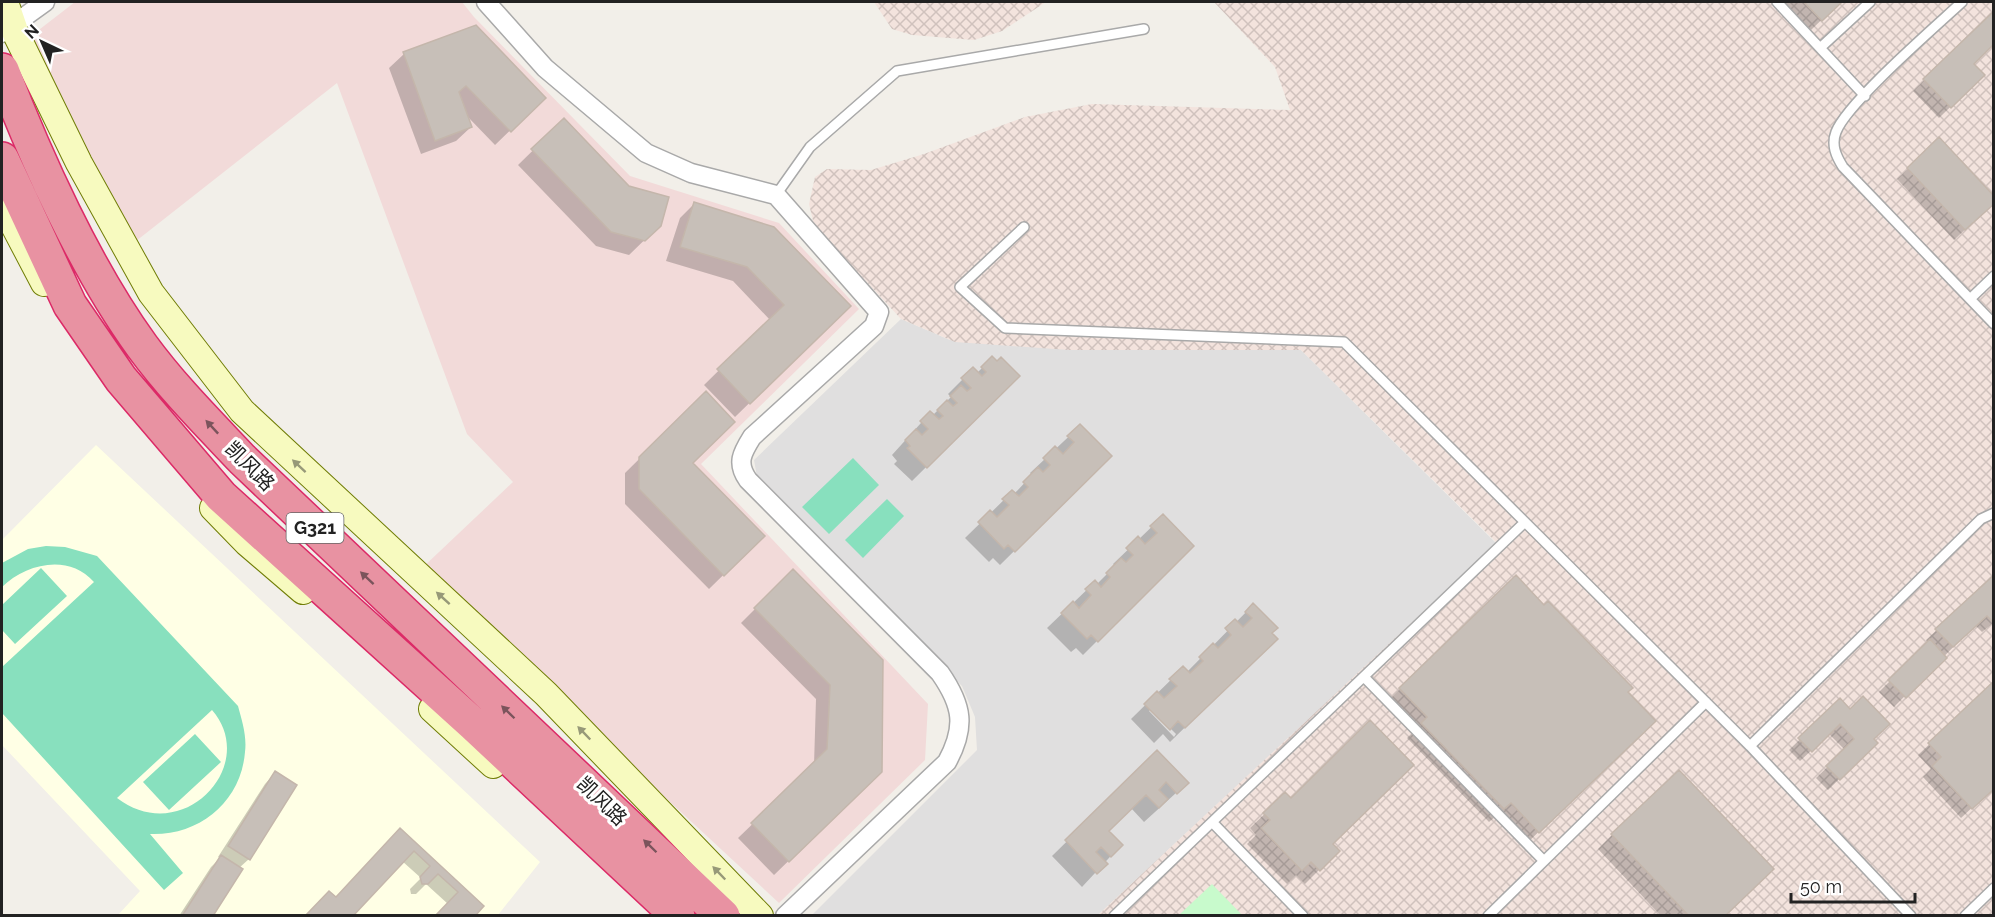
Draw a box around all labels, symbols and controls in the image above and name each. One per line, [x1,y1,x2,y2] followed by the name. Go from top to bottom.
[12,12,72,72] north arrow
[21,20,43,43] text: N
[206,420,219,435] one-way arrow
[220,436,280,496] street label: 凯风路
[292,459,307,473] one-way arrow
[286,513,344,543] road number: G321
[360,572,375,585] one-way arrow
[436,592,451,605] one-way arrow
[501,705,516,719] one-way arrow
[577,727,591,741] one-way arrow
[572,772,632,830] street label: 凯风路
[643,840,657,854] one-way arrow
[712,866,726,881] one-way arrow
[1791,866,1916,904] scale bar
[1800,876,1842,897] text: 50 m

